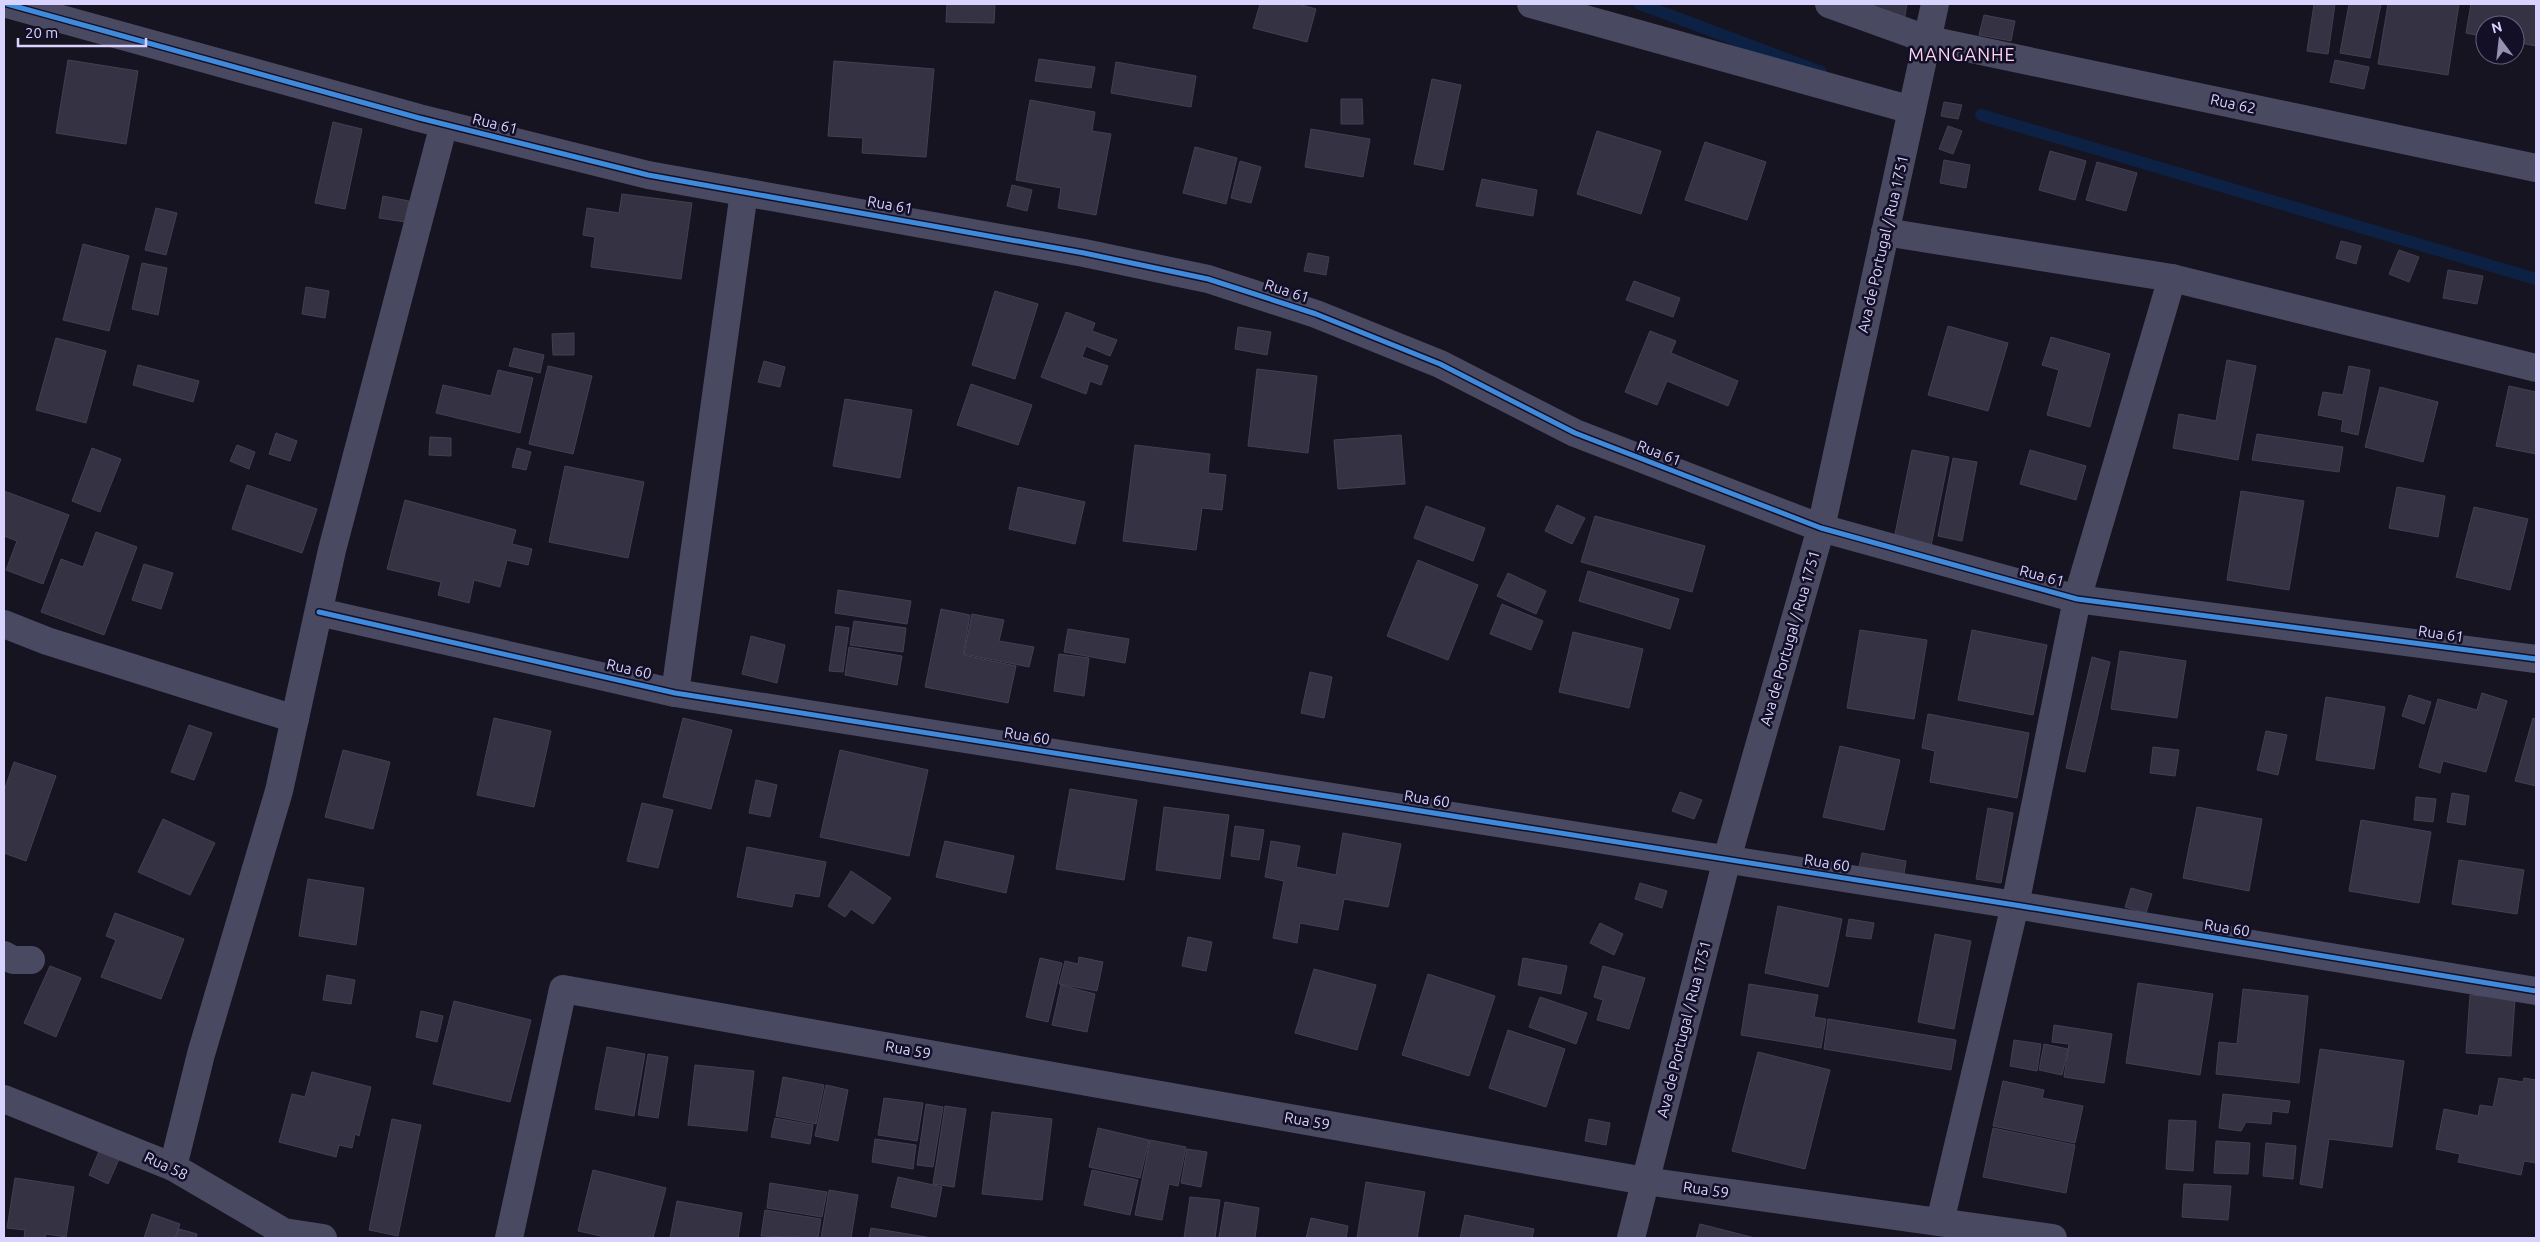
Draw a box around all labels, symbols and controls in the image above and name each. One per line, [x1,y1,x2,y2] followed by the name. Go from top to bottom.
[18,15,145,47] scale bar
[2475,15,2525,65] north arrow
[2490,18,2504,37] text: N
[25,24,58,41] text: 20 m
[1908,44,2016,64] district label: MANGANHE
[2209,90,2257,117] street label: Rua 62
[471,110,519,137] street label: Rua 61
[1854,153,1911,334] street label: Ava de Portugal / Rua 1751
[866,192,914,217] street label: Rua 61
[1263,275,1312,306] street label: Rua 61
[1635,436,1684,469] street label: Rua 61
[1756,548,1823,728] street label: Ava de Portugal / Rua 1751
[2018,561,2067,590] street label: Rua 61
[2417,622,2465,645] street label: Rua 61
[605,655,653,682] street label: Rua 60
[1003,724,1051,747] street label: Rua 60
[1403,787,1451,810] street label: Rua 60
[1803,851,1851,874] street label: Rua 60
[2203,916,2251,939] street label: Rua 60
[1653,939,1714,1119] street label: Ava de Portugal / Rua 1751
[884,1037,932,1062] street label: Rua 59
[1283,1108,1331,1133] street label: Rua 59
[142,1148,191,1183] street label: Rua 58
[1682,1178,1730,1201] street label: Rua 59

